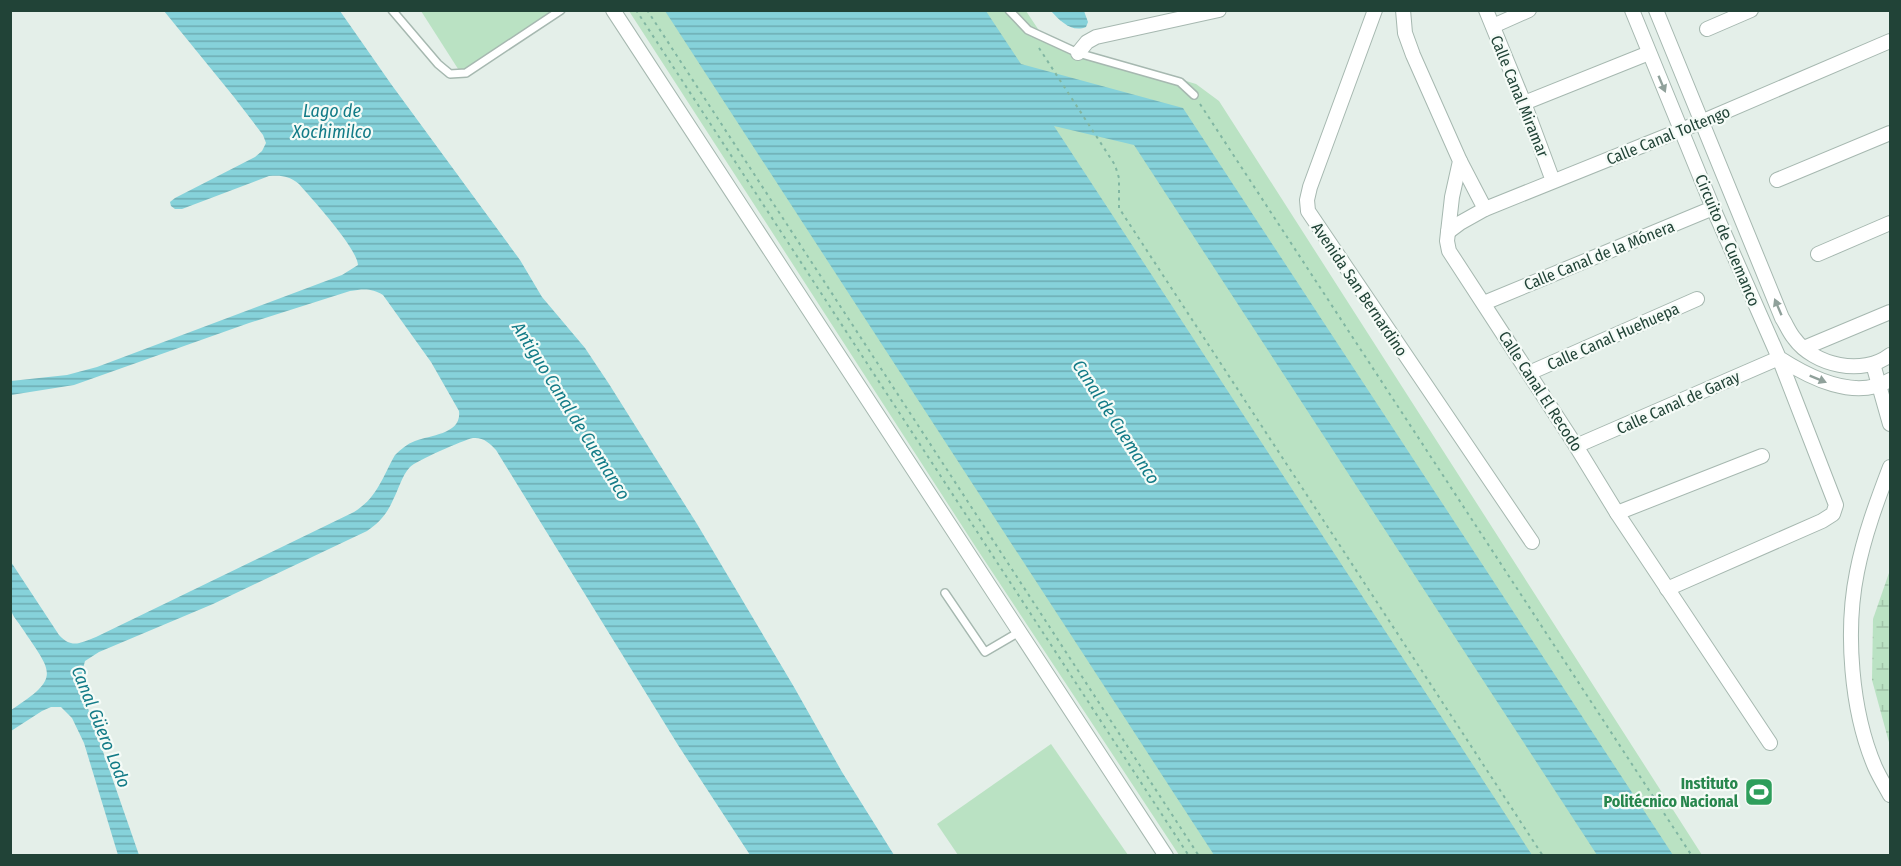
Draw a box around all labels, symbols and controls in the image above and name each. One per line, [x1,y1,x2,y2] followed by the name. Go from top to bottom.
[1486,33,1553,160] street label: Calle Canal Miramar
[1658,75,1668,93] one-way arrow
[291,100,372,143] water label: Lago de Xochimilco
[1604,102,1733,169] street label: Calle Canal Toltengo
[1691,171,1764,309] street label: Circuito de Cuemanco
[1521,217,1677,294] street label: Calle Canal de la Mónera
[1308,219,1411,360] street label: Avenida San Bernardino
[1773,298,1783,316] one-way arrow
[1544,299,1682,374] street label: Calle Canal Huehuepa
[507,317,635,504] water label: Antiguo Canal de Cuemanco
[1495,328,1586,455] street label: Calle Canal El Recodo
[1068,356,1164,488] water label: Canal de Cuemanco
[1614,366,1743,438] street label: Calle Canal de Garay
[1809,374,1827,384] one-way arrow
[67,663,135,791] water label: Canal Güero Lodo
[1603,774,1739,811] place label: Instituto Politécnico Nacional
[1743,776,1775,808] sports icon: Instituto Politécnico Nacional

